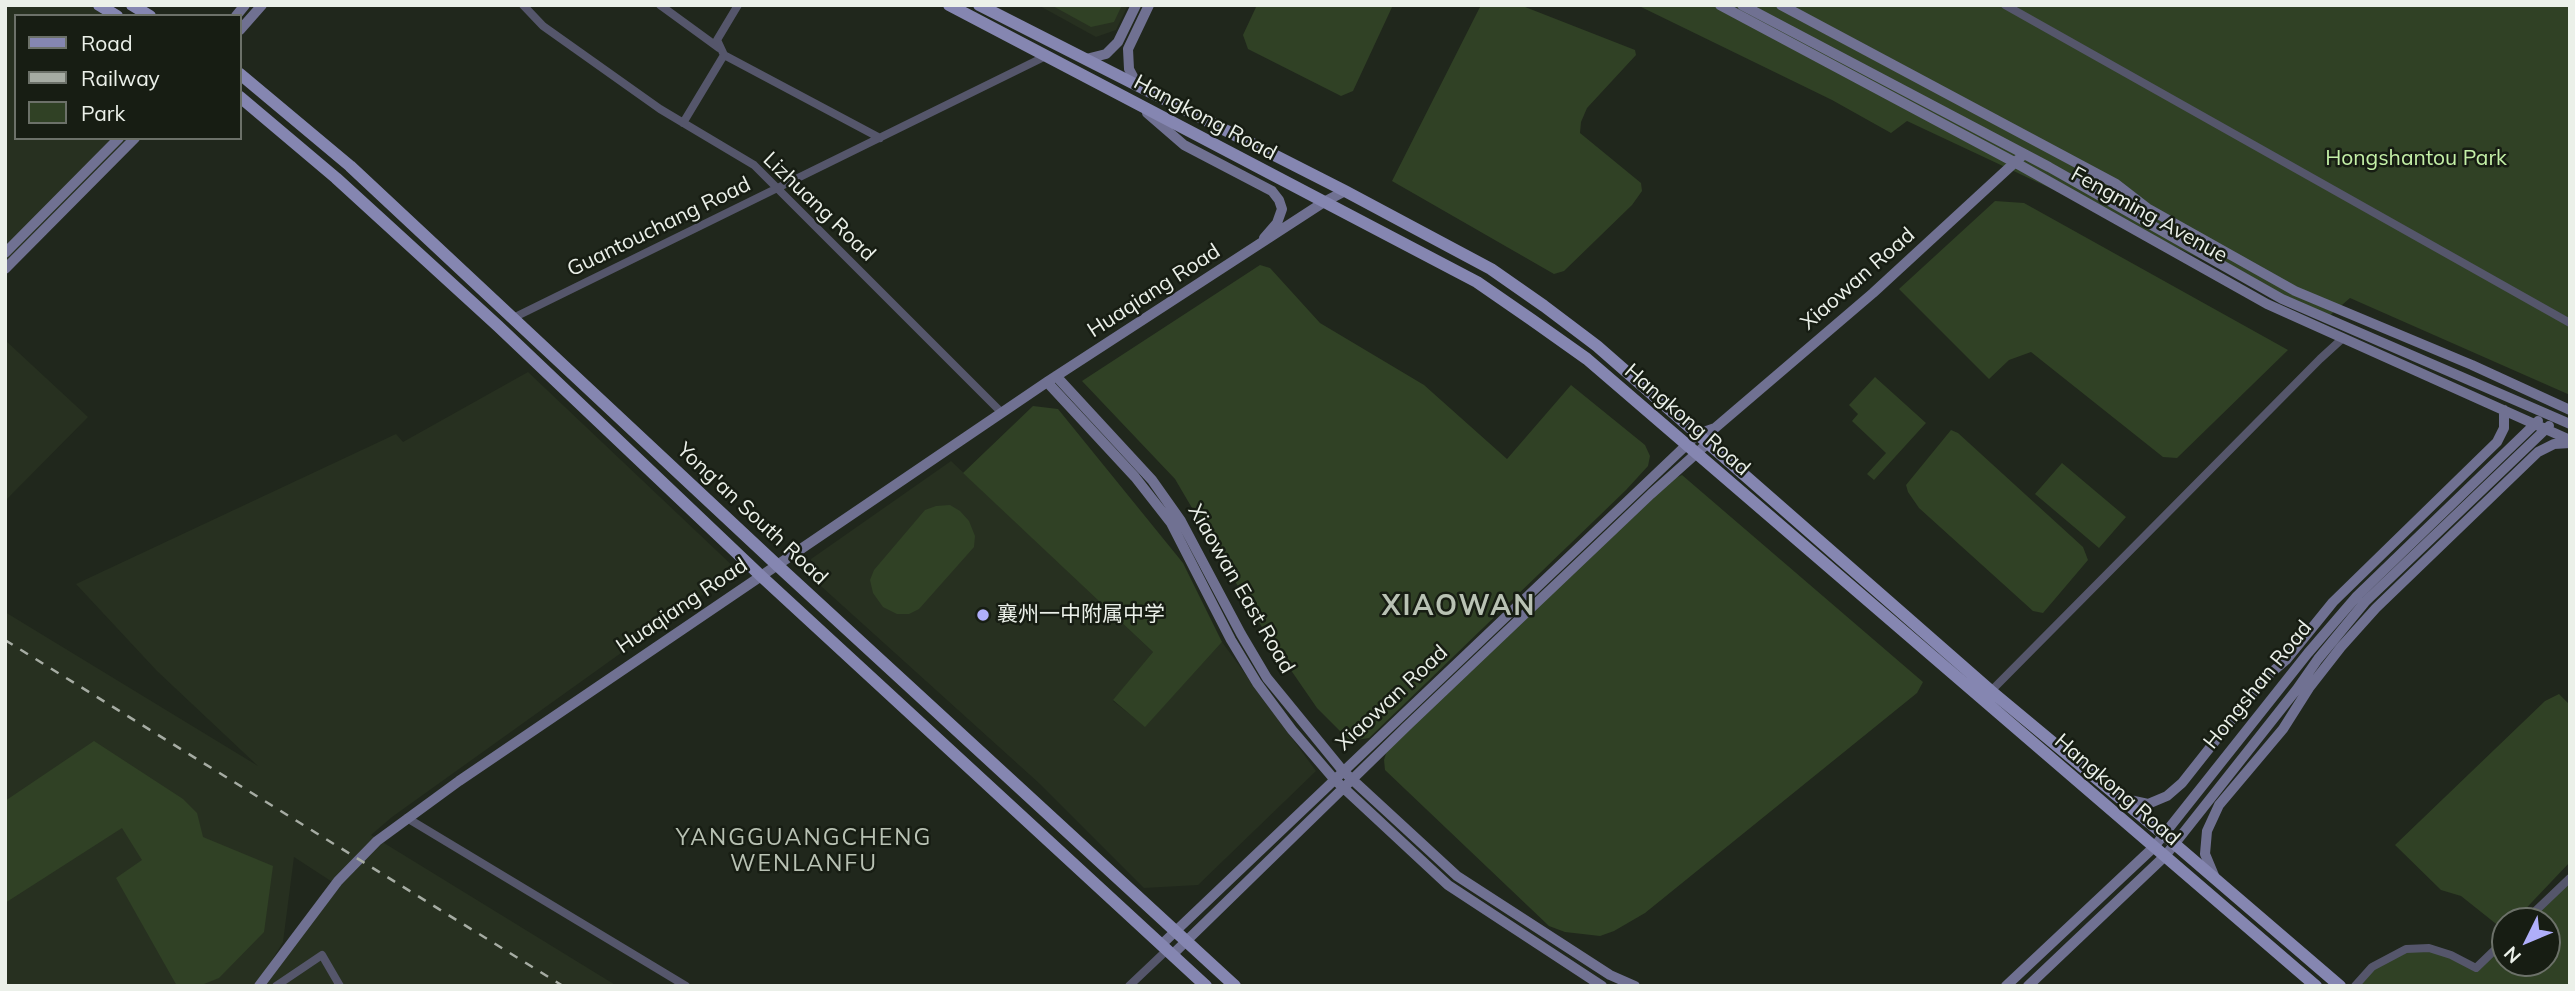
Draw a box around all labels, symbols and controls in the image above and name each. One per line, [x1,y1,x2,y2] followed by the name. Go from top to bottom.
[14,14,242,140] legend
[81,30,132,56] text: Road
[81,65,160,91] text: Railway
[1129,70,1281,166] street label: Hangkong Road
[81,100,125,126] text: Park
[2325,146,2507,172] park label: Hongshantou Park
[758,147,880,267] street label: Lizhuang Road
[2066,162,2232,268] street label: Fengming Avenue
[563,172,755,282] street label: Guantouchang Road
[1796,223,1920,335] street label: Xiaowan Road
[1083,239,1225,343] street label: Huaqiang Road
[1619,359,1755,481] street label: Hangkong Road
[671,438,833,590] street label: Yong'an South Road
[1182,500,1300,678] street label: Xiaowan East Road
[612,553,752,659] street label: Huaqiang Road
[1383,590,1535,624] district label: XIAOWAN
[997,602,1165,628] place label: 襄州一中附属中学
[975,607,991,623] marker: 襄州一中附属中学
[2199,616,2317,754] street label: Hongshan Road
[1331,640,1453,756] street label: Xiaowan Road
[2049,729,2185,851] street label: Hangkong Road
[677,824,931,878] district label: YANGGUANGCHENG WENLANFU
[2491,907,2561,977] north arrow
[2498,942,2526,968] text: N

